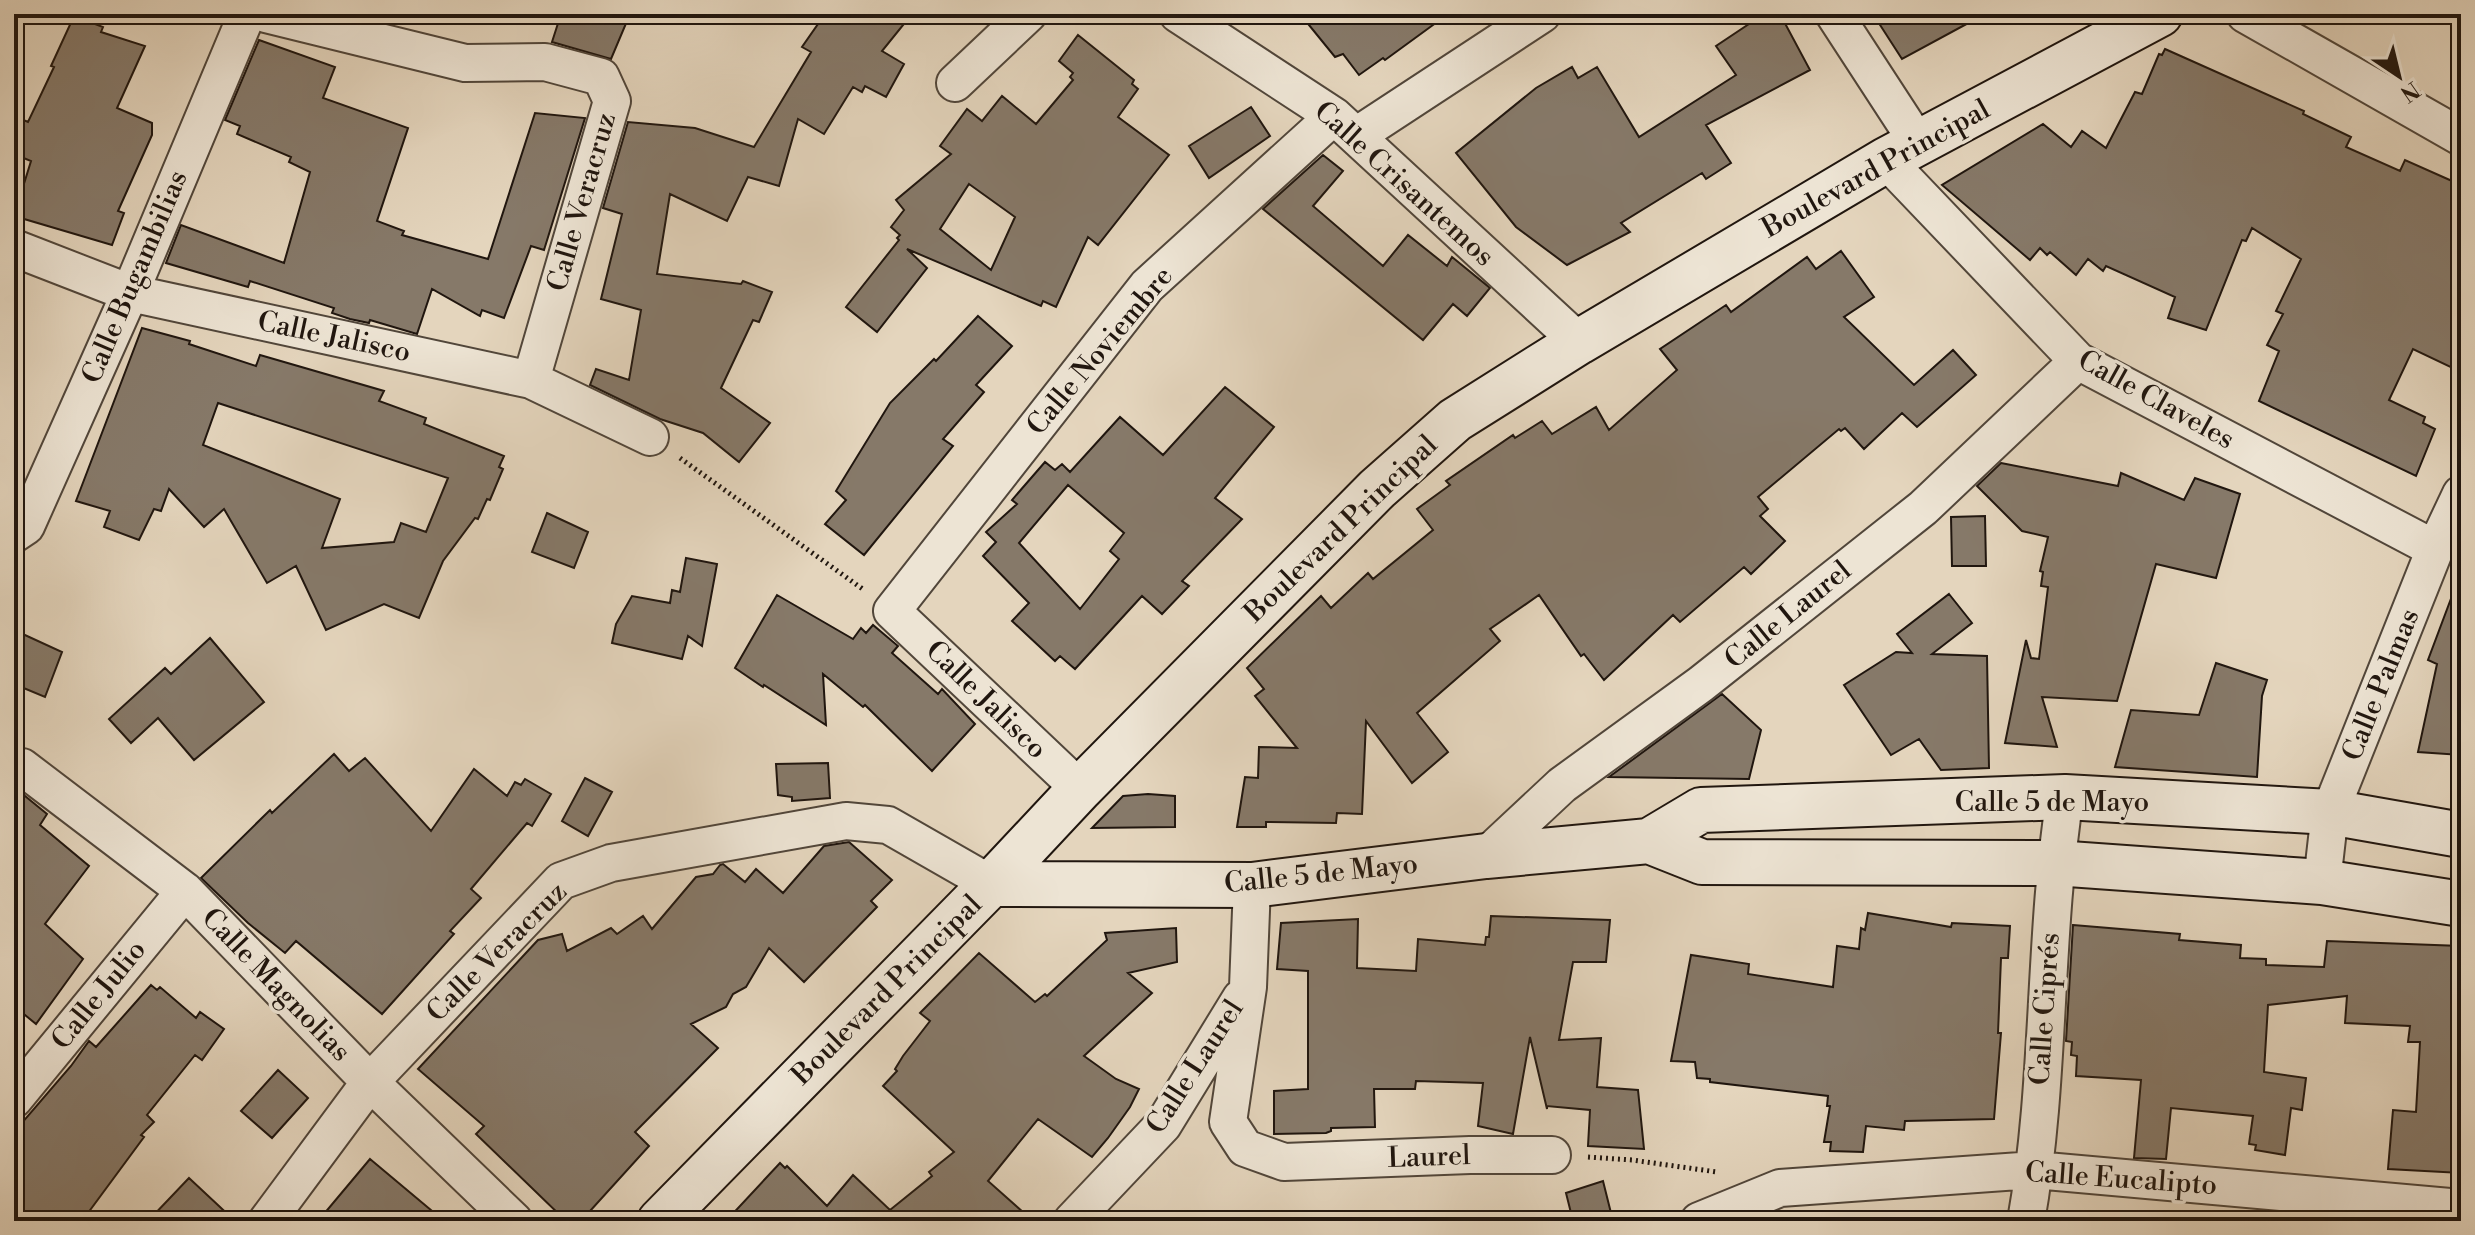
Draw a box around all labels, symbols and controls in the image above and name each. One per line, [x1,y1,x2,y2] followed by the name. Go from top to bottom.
[2359,36,2439,116] north arrow
[2394,75,2424,108] text: N
[1755,92,1996,247] street label: Boulevard Principal
[1307,94,1501,274] street label: Calle Crisantemos
[540,109,624,295] street label: Calle Veracruz
[74,165,196,389] street label: Calle Bugambilias
[1019,260,1181,442] street label: Calle Noviembre
[254,304,414,370] street label: Calle Jalisco
[2072,343,2240,457] street label: Calle Claveles
[1236,428,1445,631] street label: Boulevard Principal
[1718,553,1858,677] street label: Calle Laurel
[2335,604,2427,766] street label: Calle Palmas
[918,633,1054,767] street label: Calle Jalisco
[1955,785,2149,820] street label: Calle 5 de Mayo
[1223,846,1419,902] street label: Calle 5 de Mayo
[419,874,575,1030] street label: Calle Veracruz
[784,887,990,1093] street label: Boulevard Principal
[194,901,358,1069] street label: Calle Magnolias
[2022,932,2068,1086] street label: Calle Ciprés
[44,933,154,1057] street label: Calle Julio
[1139,993,1251,1141] street label: Calle Laurel
[1387,1138,1471,1176] street label: Laurel
[2024,1155,2218,1203] street label: Calle Eucalipto

